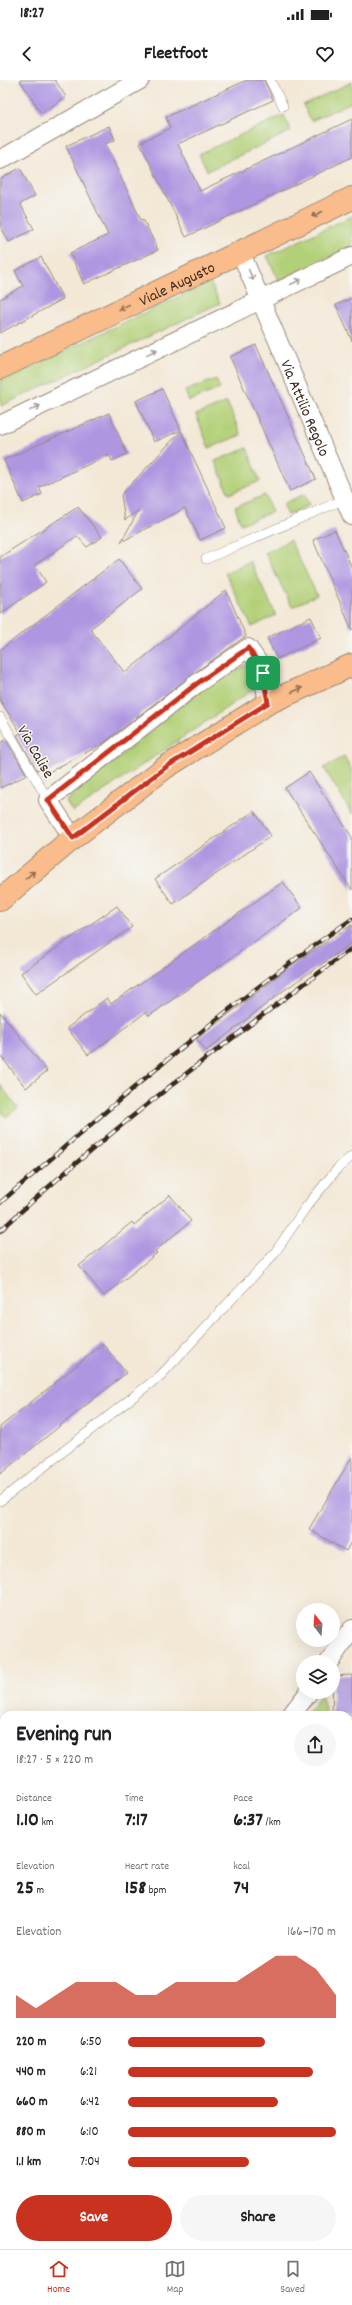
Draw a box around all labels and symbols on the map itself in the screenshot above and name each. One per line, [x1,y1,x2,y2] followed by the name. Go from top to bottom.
[311,211,323,218] one-way arrow
[136,257,220,313] street label: Viale Augusto
[247,269,255,281] one-way arrow
[290,278,302,285] one-way arrow
[118,304,130,312] one-way arrow
[146,348,158,355] one-way arrow
[273,357,334,460] street label: Via Attilio Regolo
[29,404,41,411] one-way arrow
[246,656,280,690] pin
[290,686,302,693] one-way arrow
[10,722,59,783] street label: Via Calise
[24,870,35,879] one-way arrow
[296,1603,340,1647] north arrow

